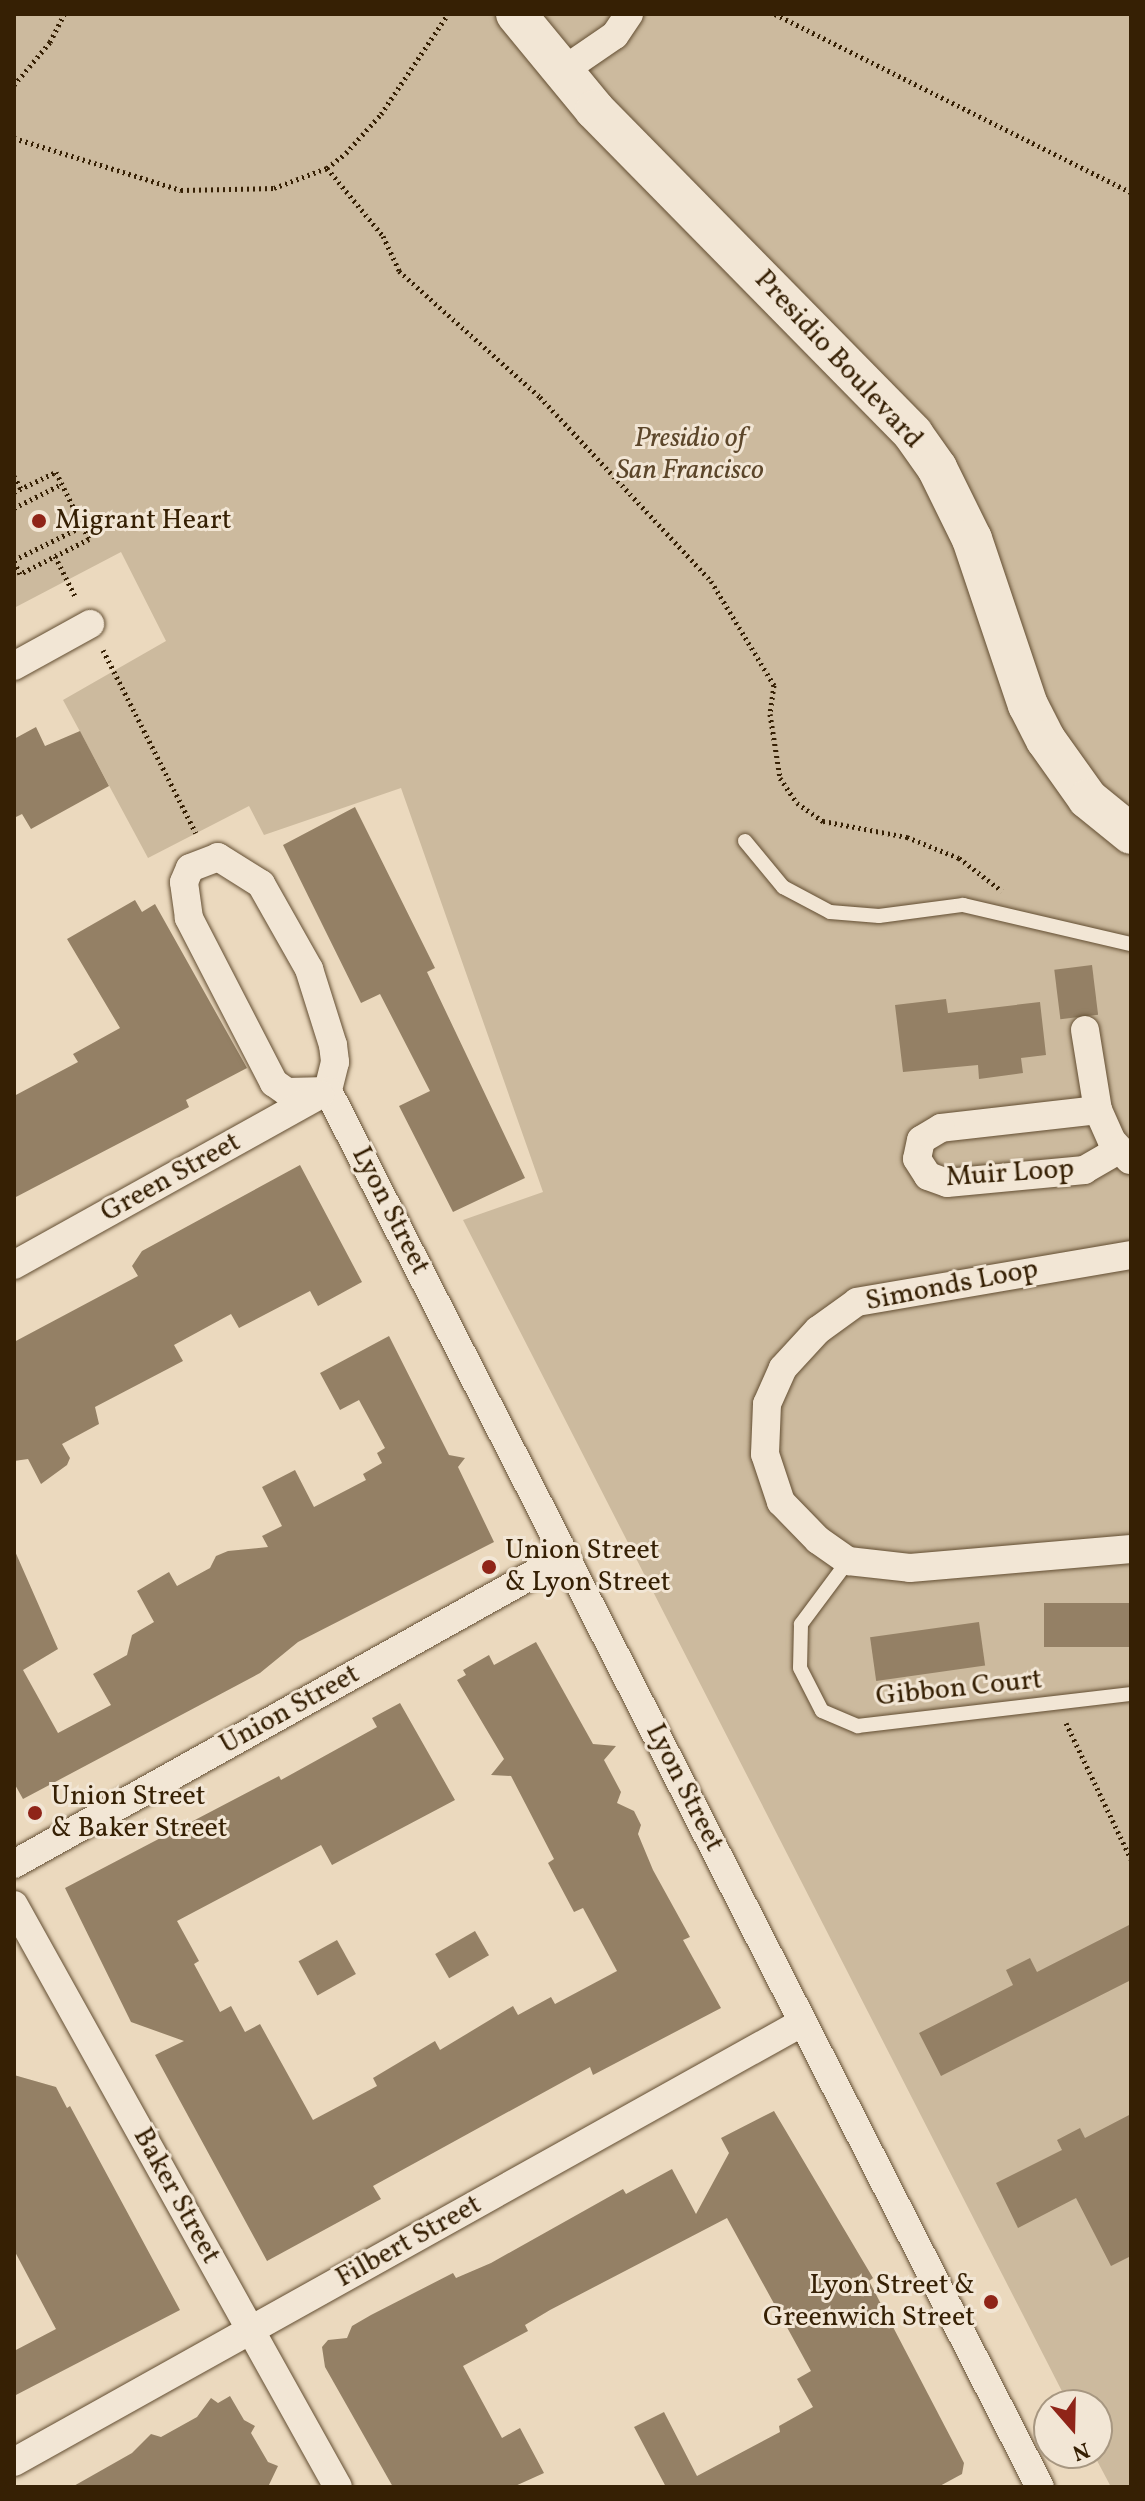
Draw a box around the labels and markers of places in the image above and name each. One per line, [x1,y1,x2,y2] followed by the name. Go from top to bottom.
[55,504,231,538] place label: Migrant Heart
[30,512,48,530] marker: Migrant Heart
[505,1534,671,1600] place label: Union Street & Lyon Street
[480,1558,498,1576] marker: Union Street & Lyon Street
[51,1780,228,1846] place label: Union Street & Baker Street
[26,1804,44,1822] marker: Union Street & Baker Street
[763,2269,975,2335] place label: Lyon Street & Greenwich Street
[982,2293,1000,2311] marker: Lyon Street & Greenwich Street

